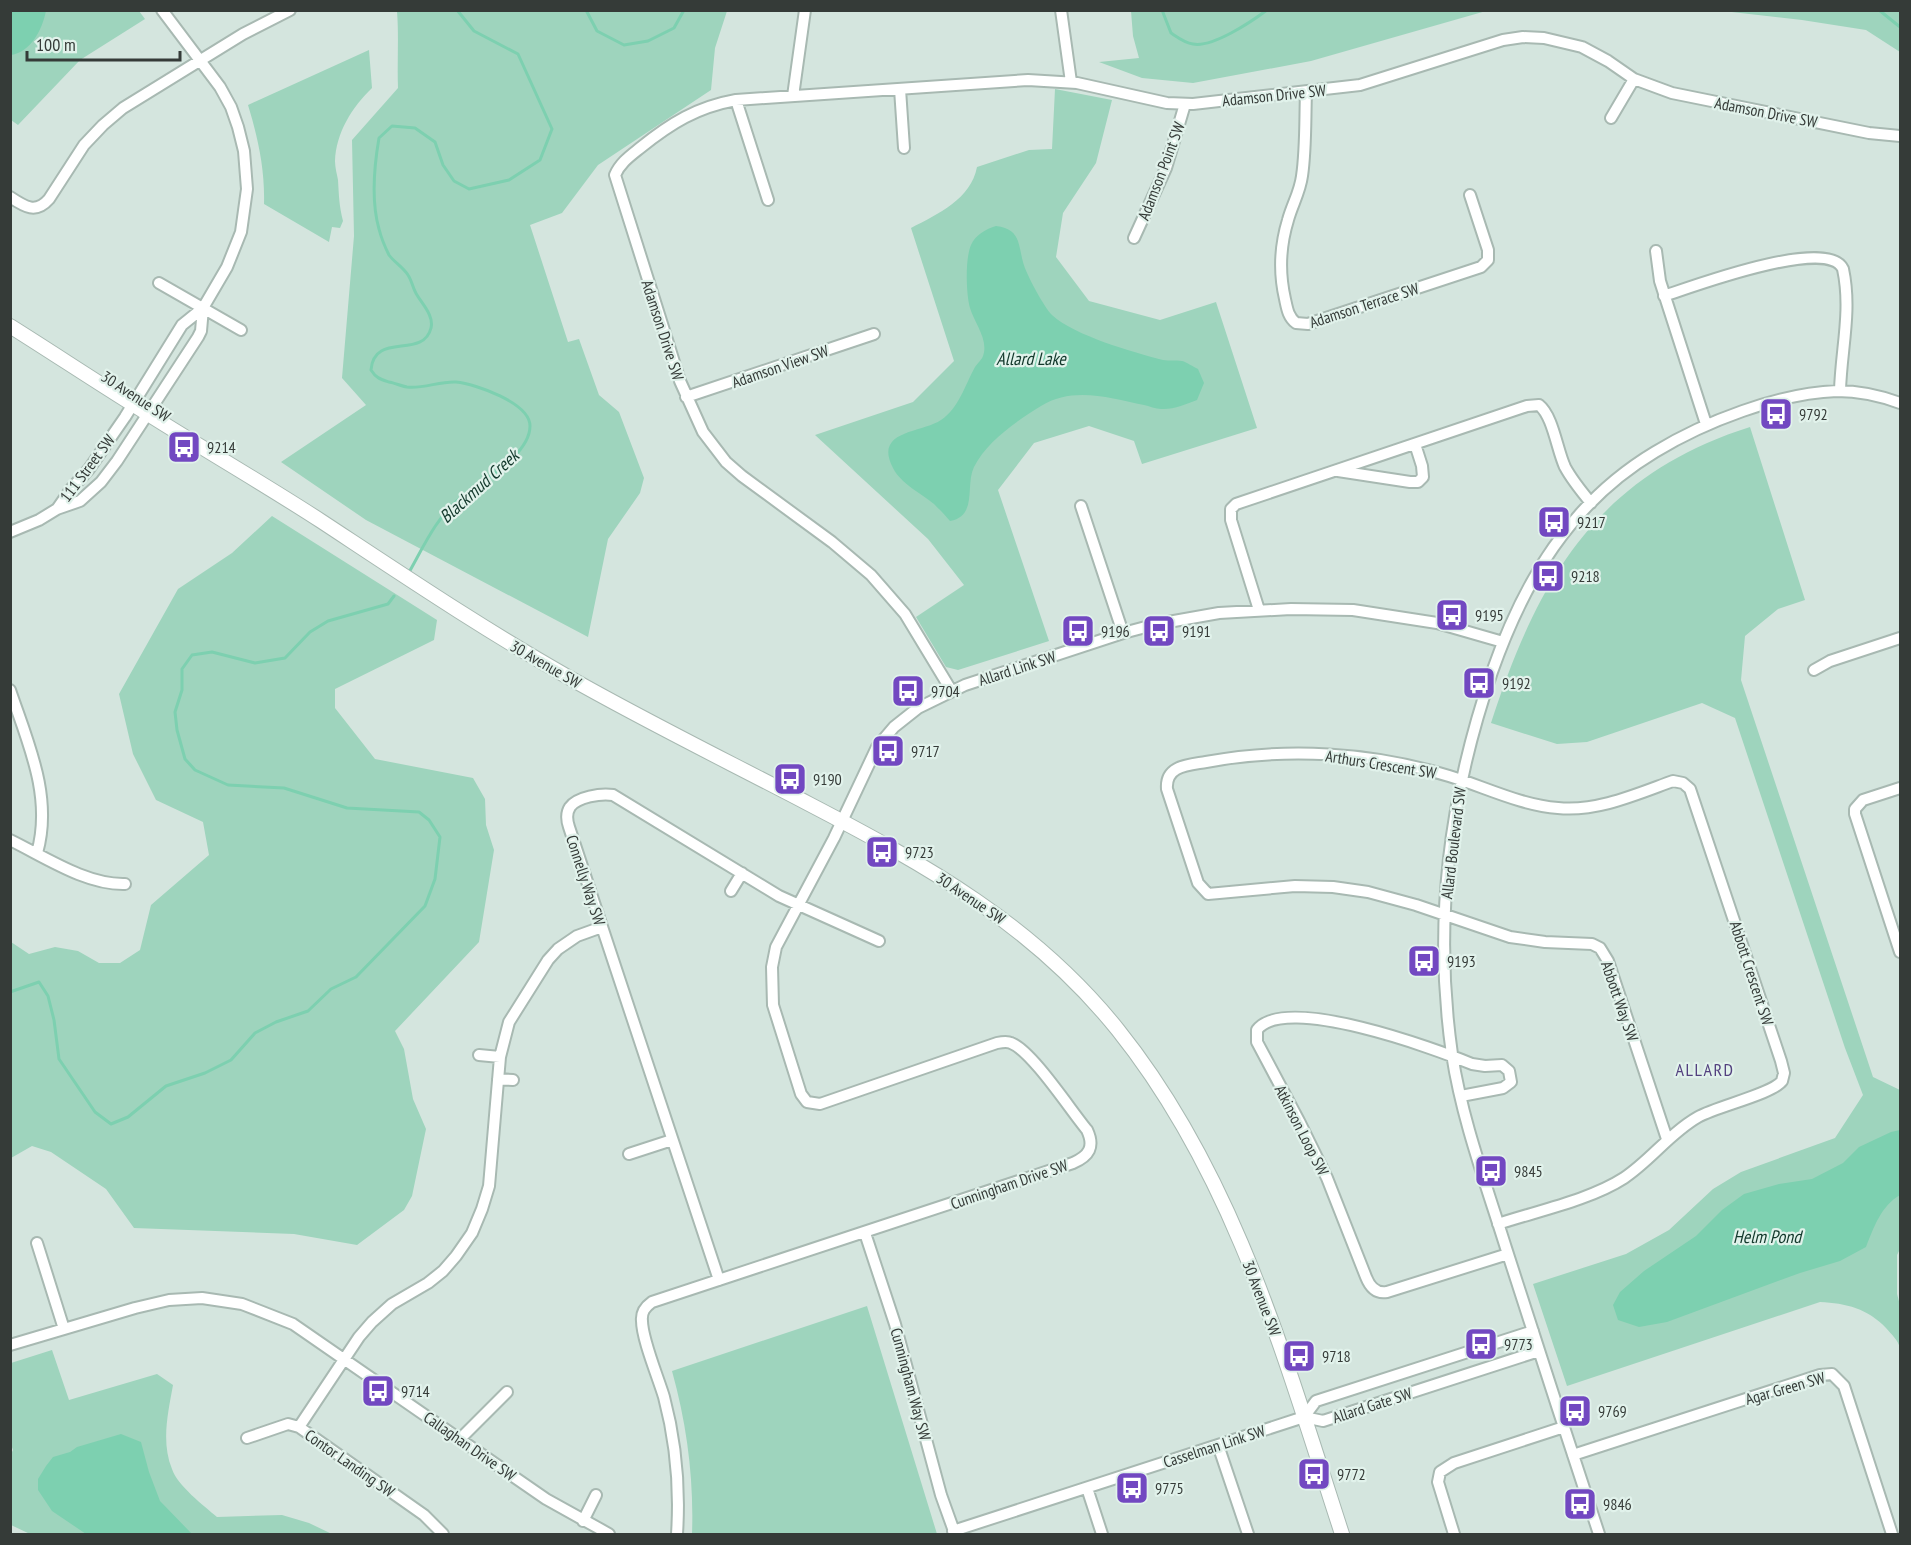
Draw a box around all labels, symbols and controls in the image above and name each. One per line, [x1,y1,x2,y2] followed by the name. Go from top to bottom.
[27,24,180,62] scale bar
[36,33,76,56] text: 100 m
[1221,80,1327,110] street label: Adamson Drive SW
[1713,92,1819,132] street label: Adamson Drive SW
[1133,119,1189,223] street label: Adamson Point SW
[637,277,689,383] street label: Adamson Drive SW
[1307,278,1422,332] street label: Adamson Terrace SW
[729,340,831,392] street label: Adamson View SW
[996,347,1067,370] water label: Allard Lake
[97,366,175,426] street label: 30 Avenue SW
[1758,396,1794,432] bus stop icon: 9792
[1799,404,1828,424] place label: 9792
[166,429,202,465] bus stop icon: 9214
[55,430,119,506] street label: 111 Street SW
[207,437,236,457] place label: 9214
[434,443,525,528] water label: Blackmud Creek
[1536,504,1572,540] bus stop icon: 9217
[1577,512,1606,532] place label: 9217
[1530,558,1566,594] bus stop icon: 9218
[1571,566,1600,586] place label: 9218
[1434,597,1470,633] bus stop icon: 9195
[1475,605,1504,625] place label: 9195
[1060,613,1096,649] bus stop icon: 9196
[1141,613,1177,649] bus stop icon: 9191
[1101,621,1130,641] place label: 9196
[1182,621,1211,641] place label: 9191
[507,636,585,692] street label: 30 Avenue SW
[976,646,1058,690] street label: Allard Link SW
[1461,665,1497,701] bus stop icon: 9192
[890,673,926,709] bus stop icon: 9704
[1502,673,1531,693] place label: 9192
[931,681,960,701] place label: 9704
[870,733,906,769] bus stop icon: 9717
[911,741,940,761] place label: 9717
[1324,745,1438,783] street label: Arthurs Crescent SW
[772,761,808,797] bus stop icon: 9190
[813,769,842,789] place label: 9190
[1436,786,1470,900] street label: Allard Boulevard SW
[562,832,610,928] street label: Connelly Way SW
[864,834,900,870] bus stop icon: 9723
[905,842,934,862] place label: 9723
[933,868,1009,928] street label: 30 Avenue SW
[1726,918,1778,1028] street label: Abbott Crescent SW
[1406,943,1442,979] bus stop icon: 9193
[1447,951,1476,971] place label: 9193
[1597,958,1643,1044] street label: Abbott Way SW
[1675,1058,1735,1081] district label: ALLARD
[1271,1081,1333,1179] street label: Atkinson Loop SW
[1473,1153,1509,1189] bus stop icon: 9845
[948,1154,1071,1213] street label: Cunningham Drive SW
[1514,1161,1543,1181] place label: 9845
[1733,1225,1803,1248] water label: Helm Pond
[1239,1258,1286,1339] street label: 30 Avenue SW
[886,1326,936,1443] street label: Cunningham Way SW
[1463,1326,1499,1362] bus stop icon: 9773
[1504,1334,1533,1354] place label: 9773
[1281,1338,1317,1374] bus stop icon: 9718
[1322,1346,1351,1366] place label: 9718
[1743,1367,1827,1409] street label: Agar Green SW
[360,1373,396,1409] bus stop icon: 9714
[401,1381,430,1401] place label: 9714
[1330,1383,1414,1427] street label: Allard Gate SW
[1557,1393,1593,1429] bus stop icon: 9769
[1598,1401,1627,1421] place label: 9769
[420,1407,520,1485] street label: Callaghan Drive SW
[1161,1420,1268,1472] street label: Casselman Link SW
[301,1425,399,1501] street label: Contor Landing SW
[1296,1456,1332,1492] bus stop icon: 9772
[1337,1464,1366,1484] place label: 9772
[1114,1470,1150,1506] bus stop icon: 9775
[1155,1478,1184,1498] place label: 9775
[1562,1486,1598,1522] bus stop icon: 9846
[1603,1494,1632,1514] place label: 9846

